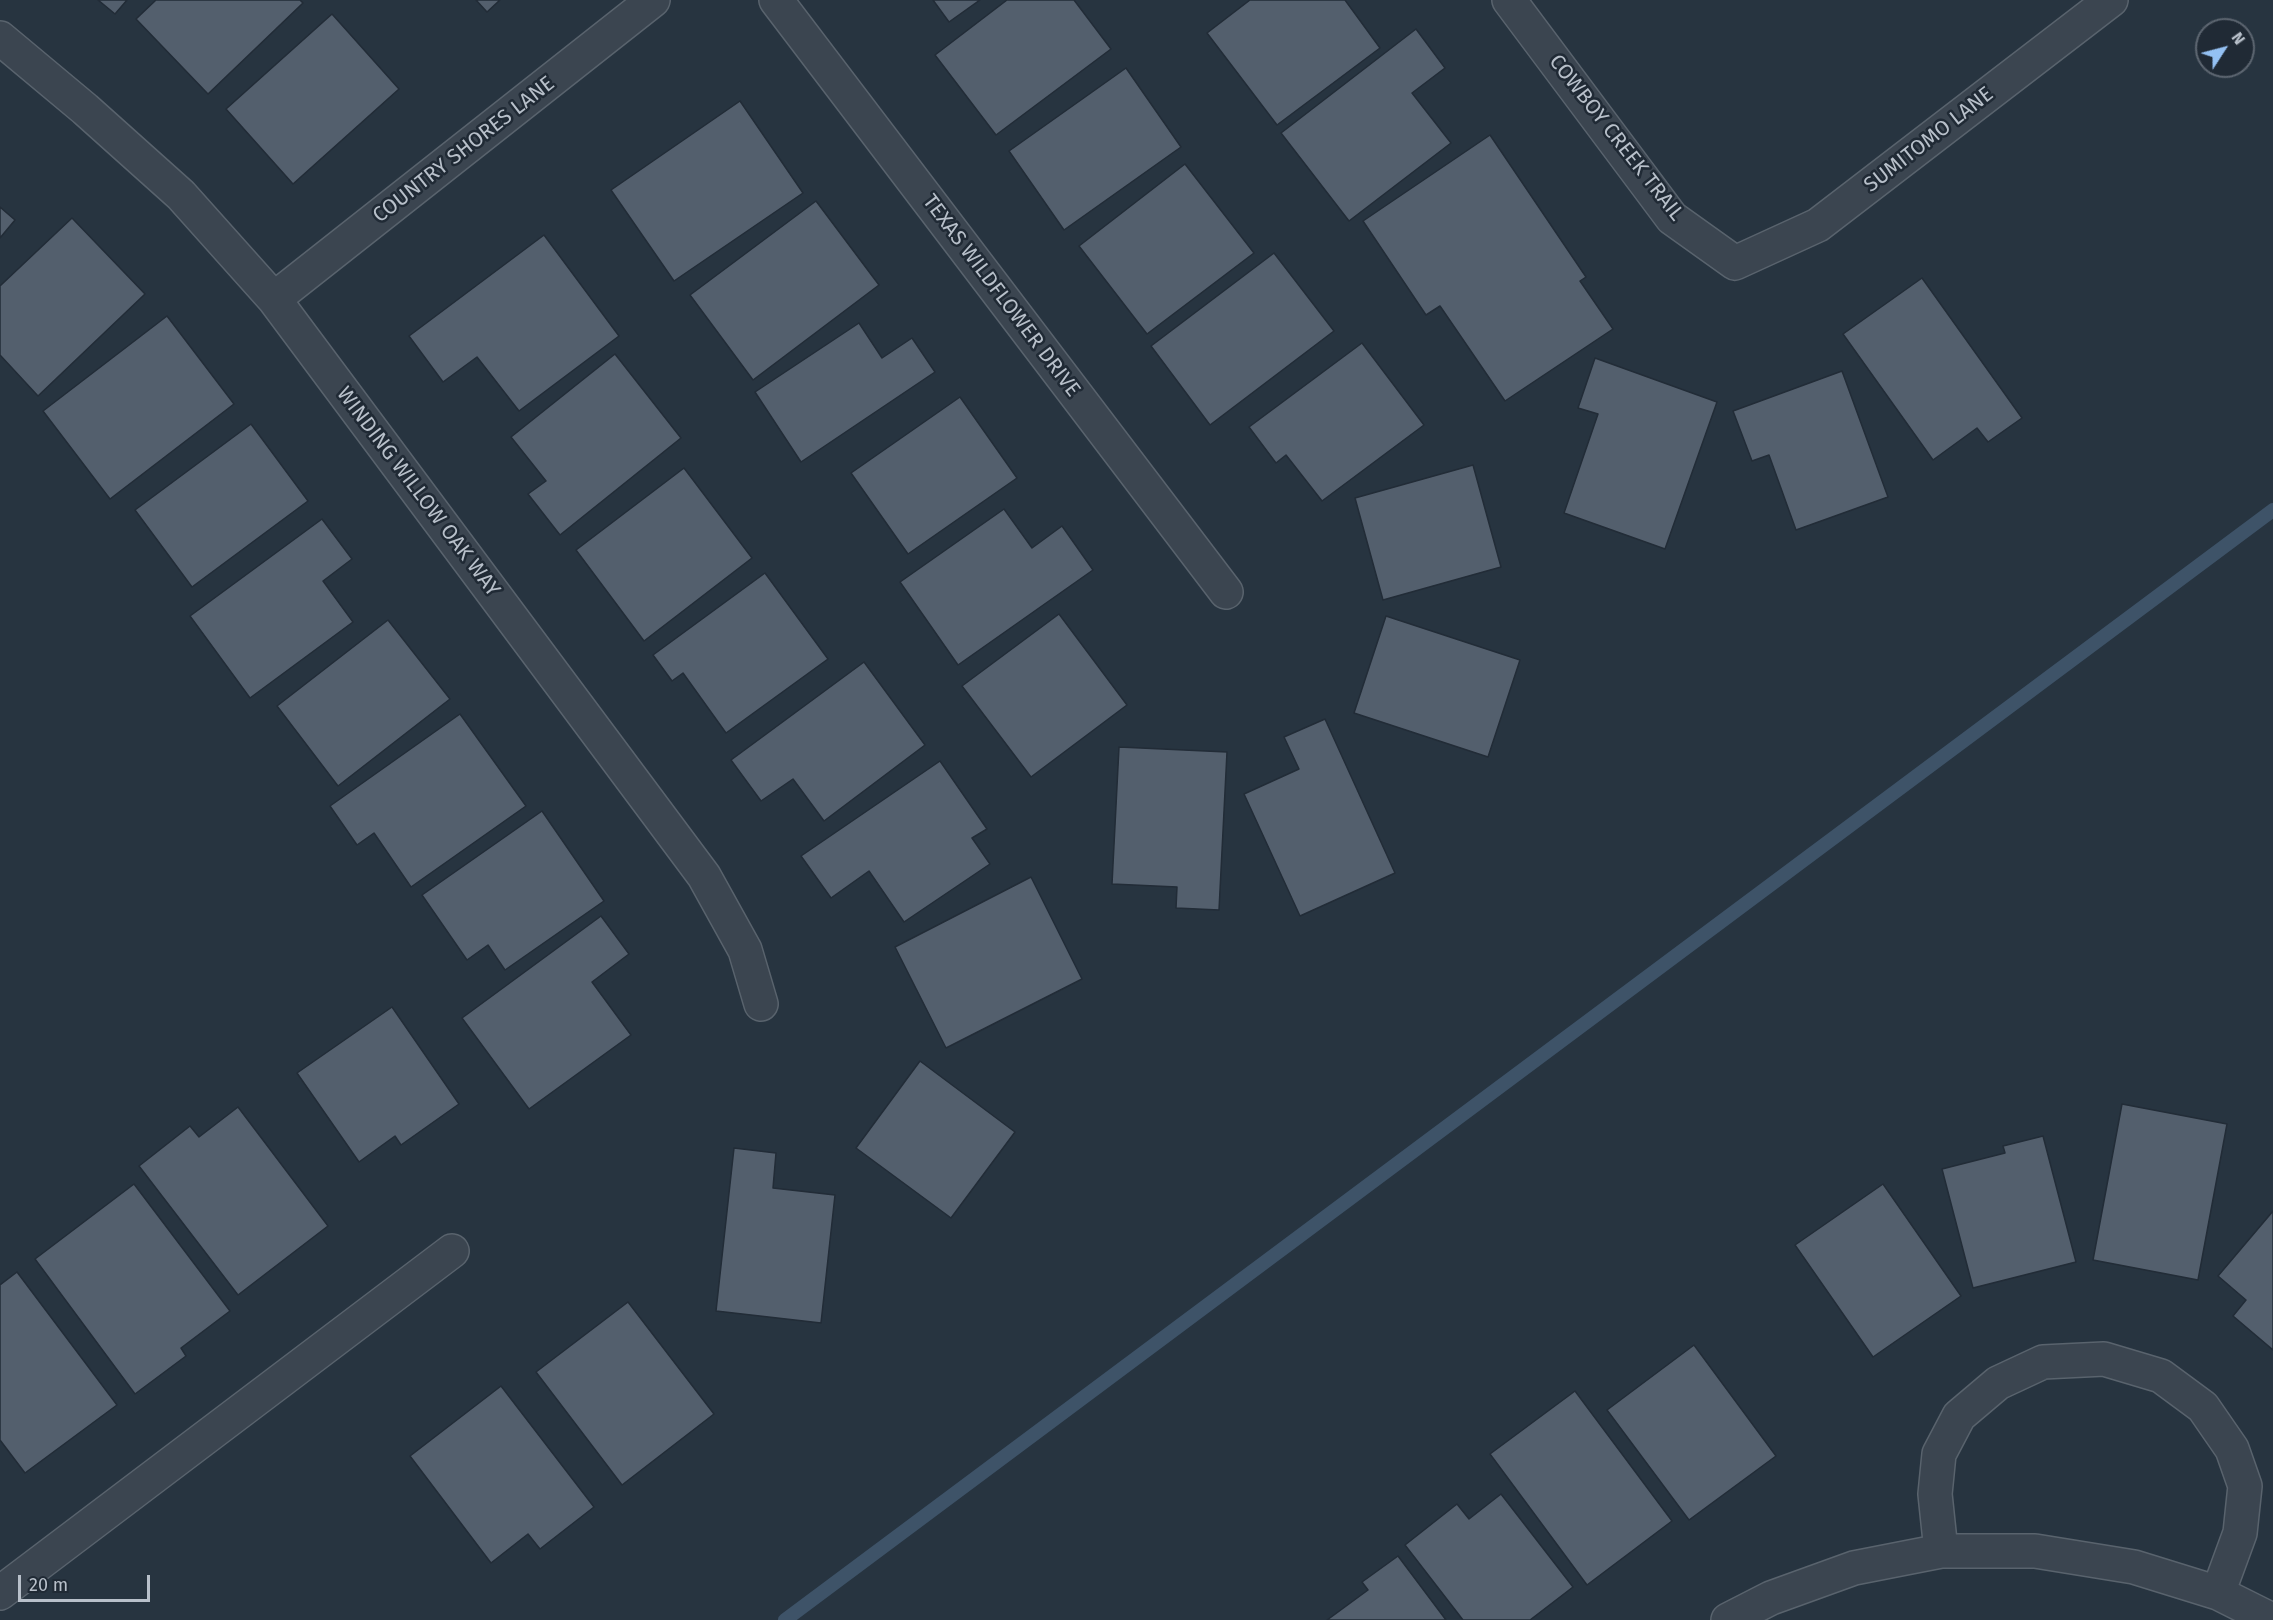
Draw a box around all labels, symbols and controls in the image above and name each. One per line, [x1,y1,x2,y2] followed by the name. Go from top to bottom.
[2195,18,2255,78] north arrow
[2228,28,2249,48] text: N
[1543,50,1689,226] street label: COWBOY CREEK TRAIL
[368,71,560,229] street label: COUNTRY SHORES LANE
[1860,82,1998,198] street label: SUMITOMO LANE
[917,190,1085,402] street label: TEXAS WILDFLOWER DRIVE
[331,382,505,602] street label: WINDING WILLOW OAK WAY
[21,1563,153,1601] scale bar
[29,1574,68,1596] text: 20 m

